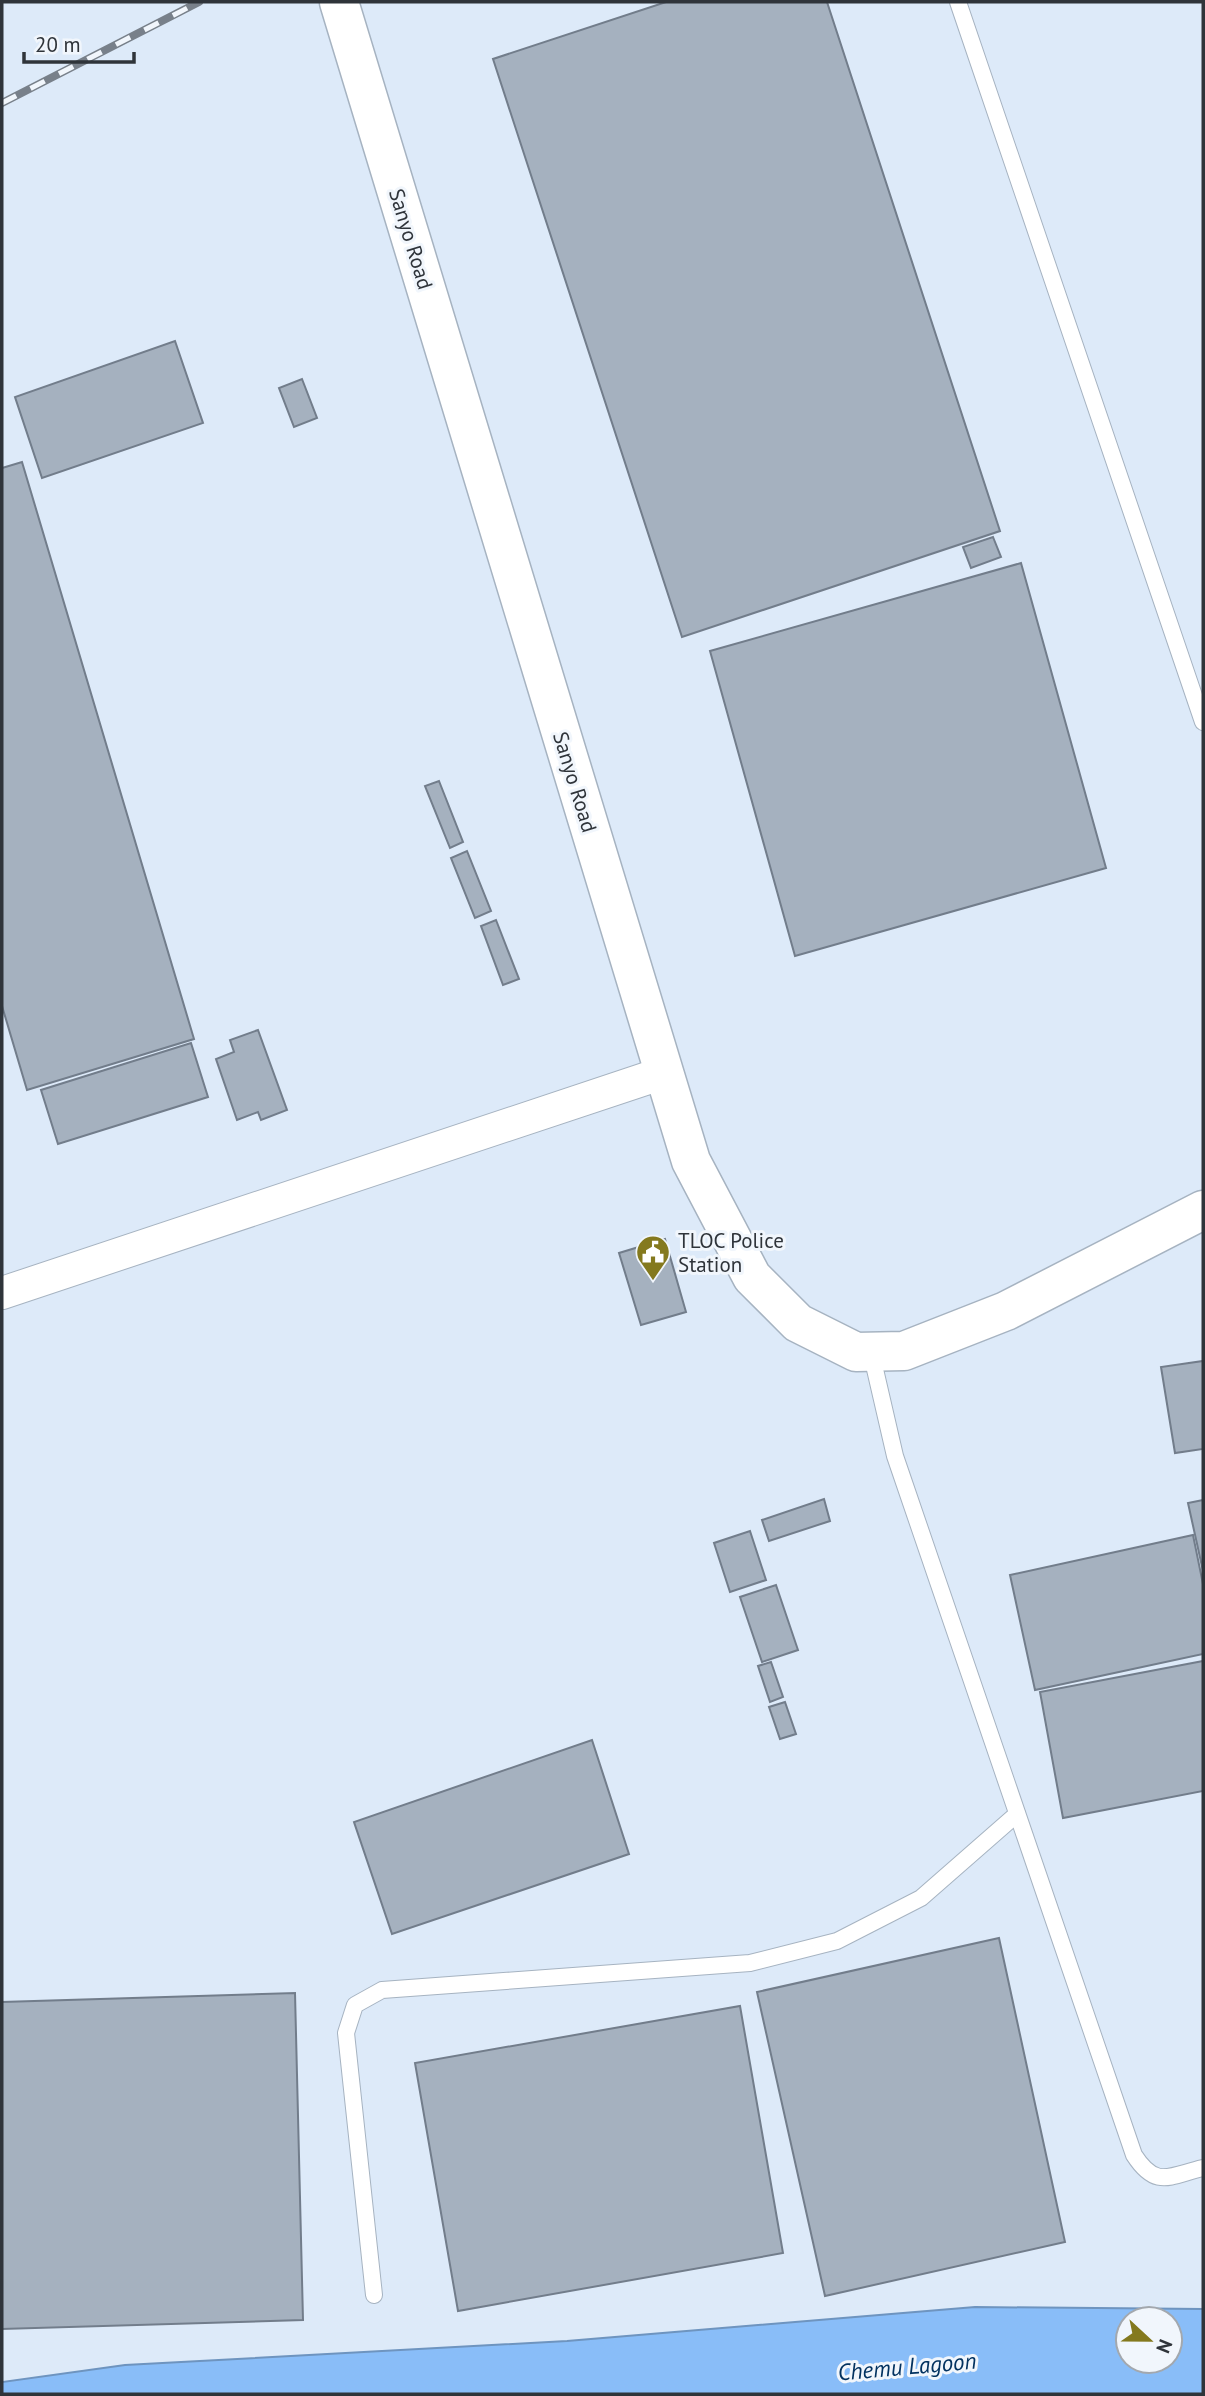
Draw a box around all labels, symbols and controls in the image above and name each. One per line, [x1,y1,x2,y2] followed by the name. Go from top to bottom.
[24,21,135,65] scale bar
[35,31,81,58] text: 20 m
[383,185,439,293] street label: Sanyo Road
[547,728,603,836] street label: Sanyo Road
[678,1227,784,1278] place label: TLOC Police Station
[634,1233,672,1282] public building icon: TLOC Police Station
[1114,2305,1184,2375] north arrow
[1151,2336,1178,2357] text: N
[836,2345,978,2387] water label: Chemu Lagoon

